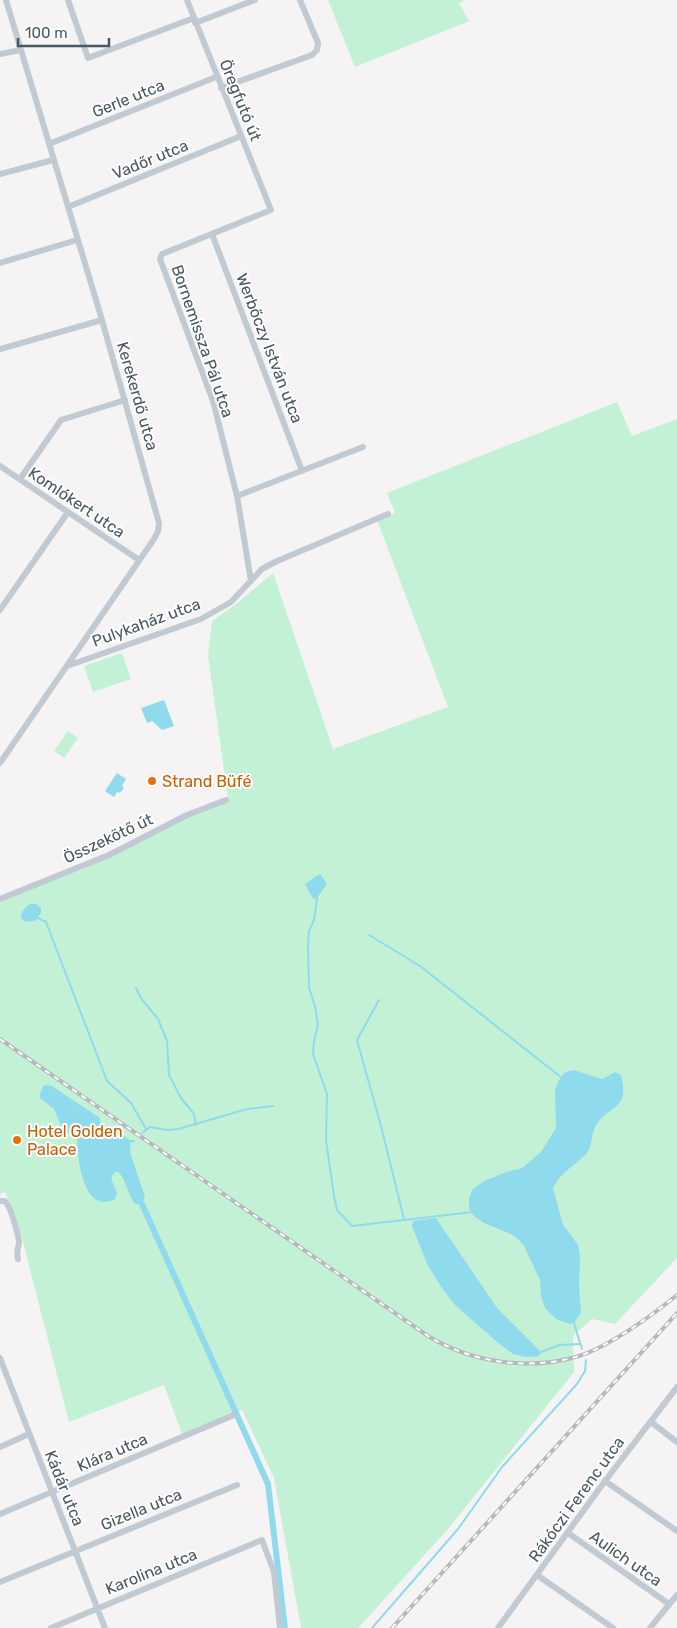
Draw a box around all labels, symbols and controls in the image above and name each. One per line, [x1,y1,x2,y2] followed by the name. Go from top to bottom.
[18,15,109,47] scale bar
[25,24,67,42] text: 100 m
[216,57,266,144] street label: Öregfutó út
[89,75,167,122] street label: Gerle utca
[109,136,191,183] street label: Vadőr utca
[167,262,238,420] street label: Bornemissza Pál utca
[232,271,307,426] street label: Werbőczy István utca
[113,340,162,453] street label: Kerekerdő utca
[25,463,129,542] street label: Komlókert utca
[89,594,203,651] street label: Pulykaház utca
[162,772,251,791] place label: Strand Büfé
[146,775,158,787] marker: Strand Büfé
[61,809,156,867] street label: Összekötő út
[27,1122,123,1159] place label: Hotel Golden Palace
[11,1134,23,1146] marker: Hotel Golden Palace
[74,1429,150,1476] street label: Klára utca
[525,1433,628,1566] street label: Rákóczi Ferenc utca
[41,1448,88,1529] street label: Kádár utca
[98,1485,185,1534] street label: Gizella utca
[586,1527,666,1590] street label: Aulich utca
[103,1544,200,1598] street label: Karolina utca

